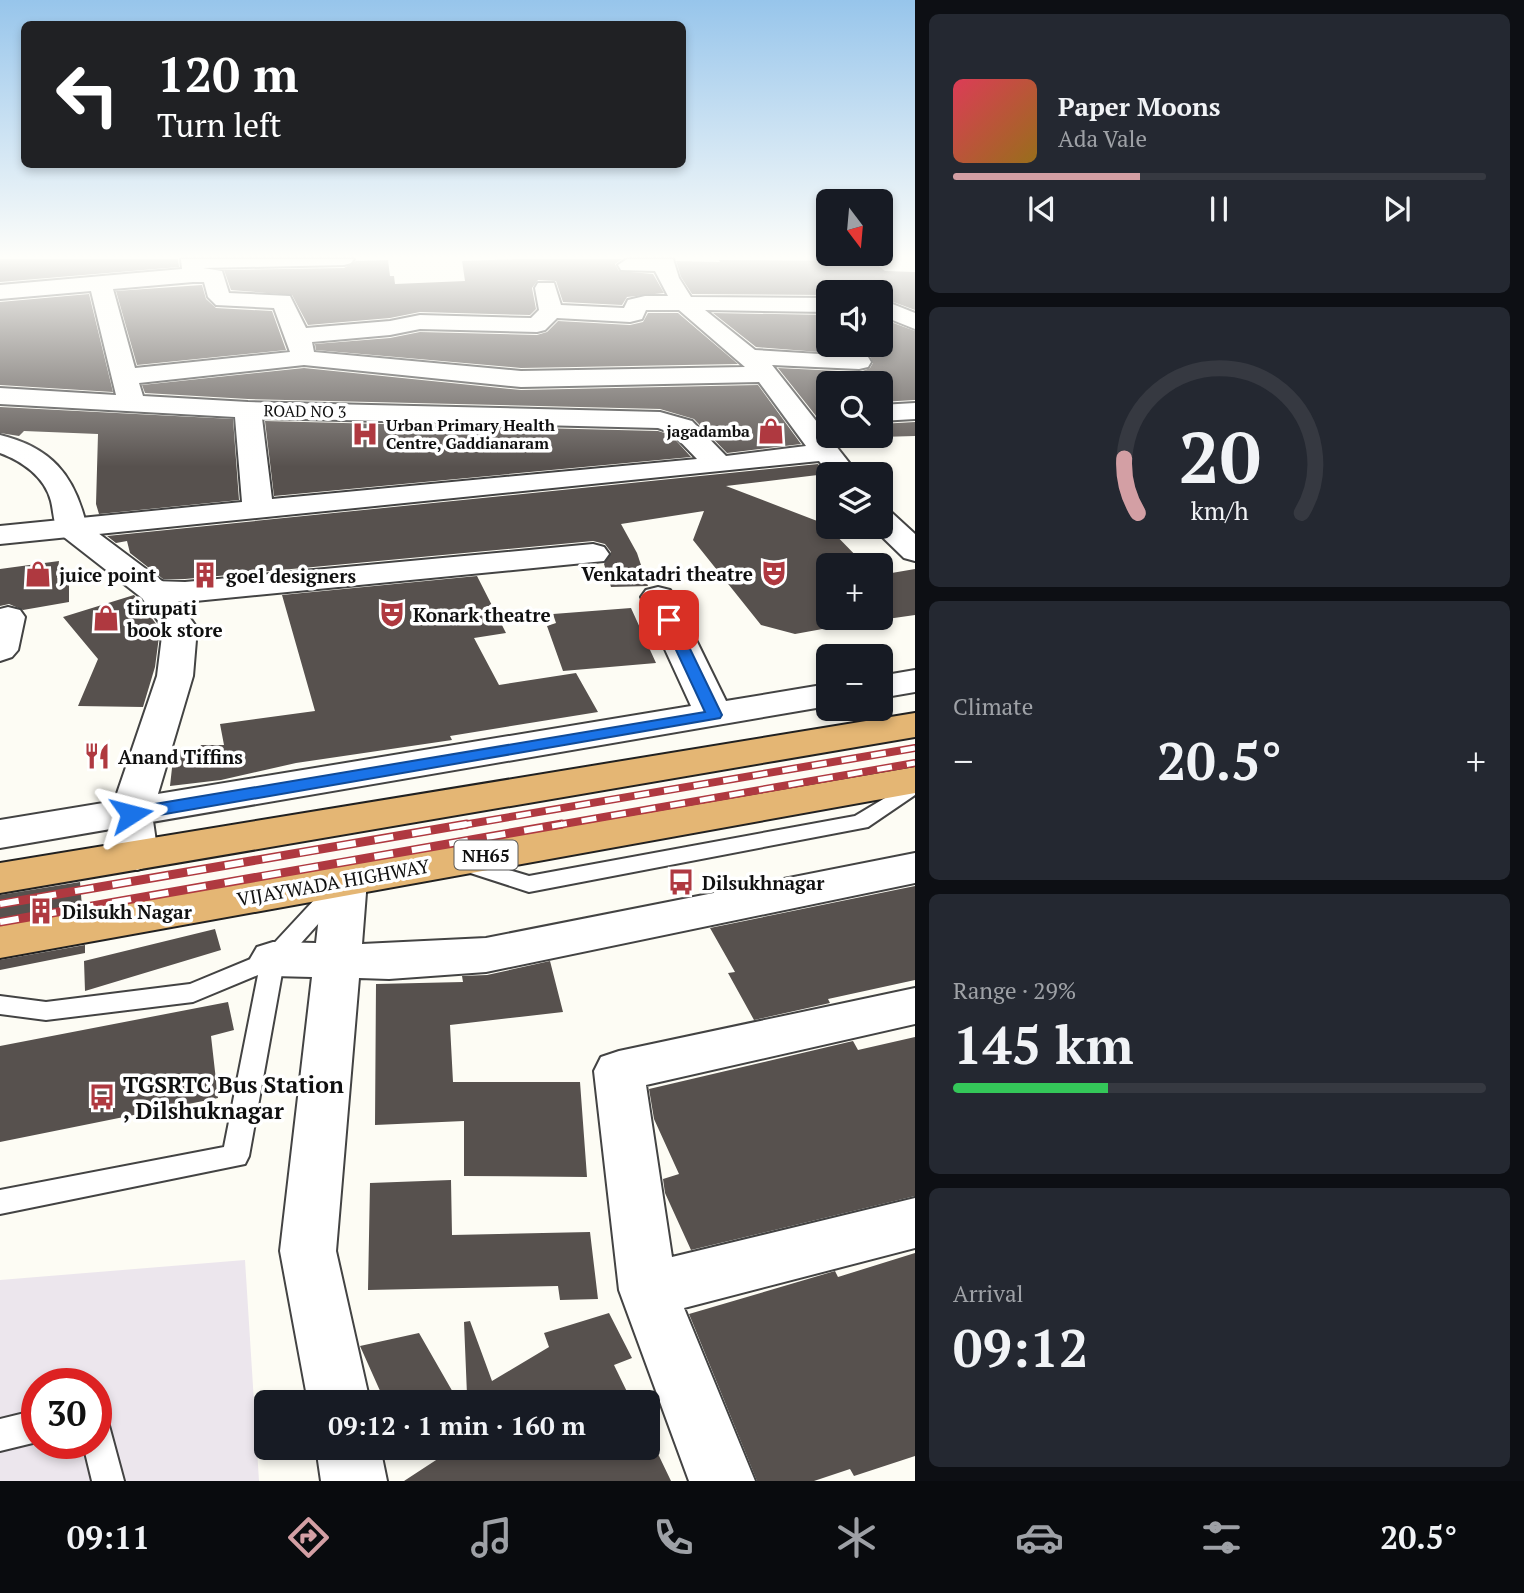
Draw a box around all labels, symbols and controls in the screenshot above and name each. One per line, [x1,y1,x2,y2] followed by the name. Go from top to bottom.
[157,41,299,106] text: 120 m
[42,49,133,140] icon: left
[1058,89,1221,123] text: Paper Moons
[157,104,281,146] text: Turn left
[1058,123,1147,154] text: Ada Vale
[816,189,892,266] north arrow
[816,189,893,721] map controls
[1023,190,1061,228] icon: previous
[1200,190,1238,228] icon: pause
[1378,190,1416,228] icon: next
[816,280,893,357] button: sound
[816,371,893,448] button: search
[263,399,347,423] street label: ROAD NO 3
[1178,408,1261,505] text: 20
[386,414,556,454] place label: Urban Primary Health Centre, Gaddianaram
[756,416,786,446] shop icon: jagadamba
[350,419,380,449] hospital icon: Urban Primary Health Centre, Gaddianaram
[666,420,750,442] place label: jagadamba
[816,462,893,539] button: layers
[1191,494,1249,527] text: km/h
[816,553,893,630] button: +
[759,558,789,588] theatre icon: Venkatadri theatre
[23,559,53,589] shop icon: juice point
[190,560,220,590] building icon: goel designers
[581,561,753,586] place label: Venkatadri theatre
[59,562,157,587] place label: juice point
[226,563,356,588] place label: goel designers
[639,590,699,650] pin
[126,595,223,642] place label: tirupati book store
[377,599,407,629] theatre icon: Konark theatre
[650,601,688,639] icon: arrive
[413,602,551,627] place label: Konark theatre
[91,603,121,633] shop icon: tirupati book store
[816,644,893,721] button: −
[953,691,1033,722] text: Climate
[1157,726,1282,795] text: 20.5°
[953,736,973,786] text: −
[1466,736,1486,786] text: +
[82,741,112,771] restaurant icon: Anand Tiffins
[118,744,243,769] place label: Anand Tiffins
[94,777,168,851] position arrow
[454,840,518,870] road number: NH65
[235,853,432,911] street label: VIJAYWADA HIGHWAY
[666,867,696,897] bus stop icon: Dilsukhnagar
[702,870,825,895] place label: Dilsukhnagar
[26,896,56,926] building icon: Dilsukh Nagar
[62,899,193,924] place label: Dilsukh Nagar
[953,975,1076,1006] text: Range · 29%
[953,1010,1134,1079] text: 145 km
[123,1069,344,1126] place label: TGSRTC Bus Station , Dilshuknagar
[87,1082,117,1112] bus stop icon: TGSRTC Bus Station , Dilshuknagar
[953,1278,1024,1309] text: Arrival
[953,1313,1088,1382] text: 09:12
[21,1368,112,1459] speed limit sign: 30
[328,1408,586,1442] text: 09:12 · 1 min · 160 m
[284,1513,333,1562] icon: directions
[467,1513,516,1562] icon: music
[649,1513,698,1562] icon: phone
[832,1513,881,1562] icon: climate
[1015,1513,1064,1562] icon: car
[1197,1513,1246,1562] icon: filters
[67,1516,150,1558] text: 09:11
[1380,1516,1457,1558] text: 20.5°

